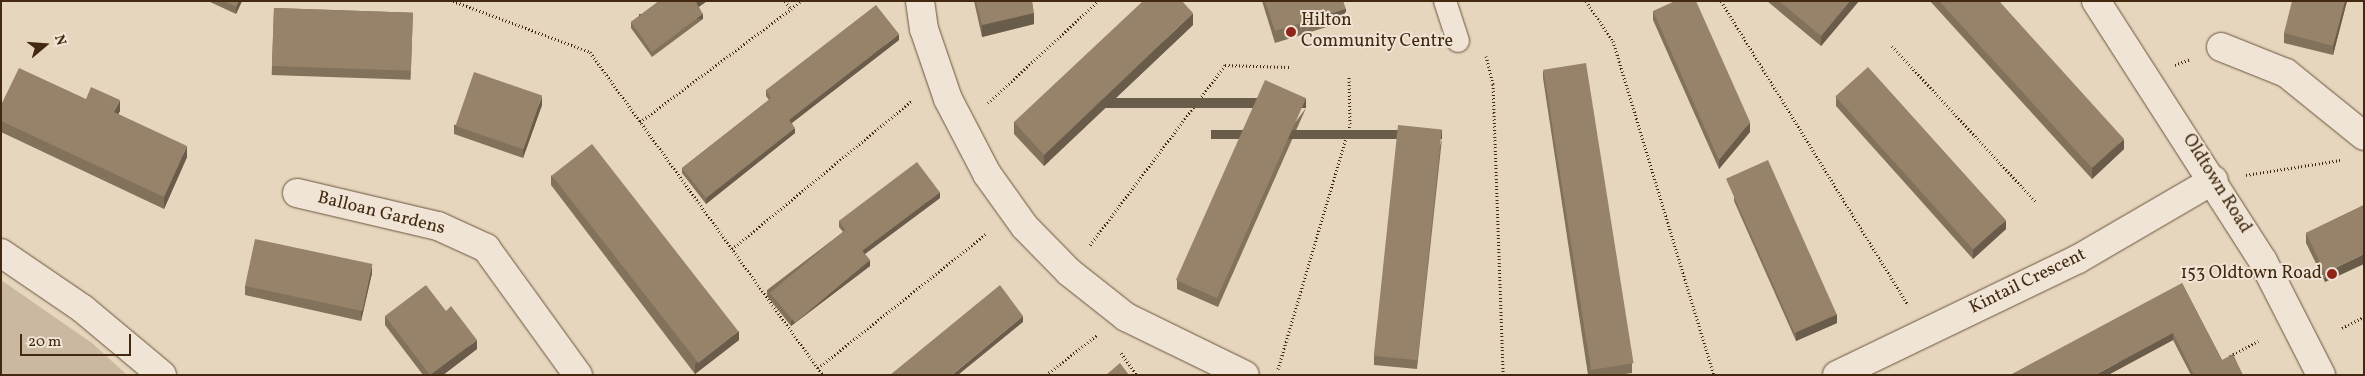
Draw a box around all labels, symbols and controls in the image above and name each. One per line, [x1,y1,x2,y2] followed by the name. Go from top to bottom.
[1301,11,1454,54] place label: Hilton Community Centre
[20,20,70,70] north arrow
[1285,26,1297,38] marker: Hilton Community Centre
[49,32,70,48] text: N
[2177,130,2255,238] street label: Oldtown Road
[315,188,447,240] street label: Balloan Gardens
[1966,244,2090,320] street label: Kintail Crescent
[2180,263,2322,285] place label: 153 Oldtown Road
[2326,268,2338,280] marker: 153 Oldtown Road
[22,324,134,356] scale bar
[28,332,61,353] text: 20 m

